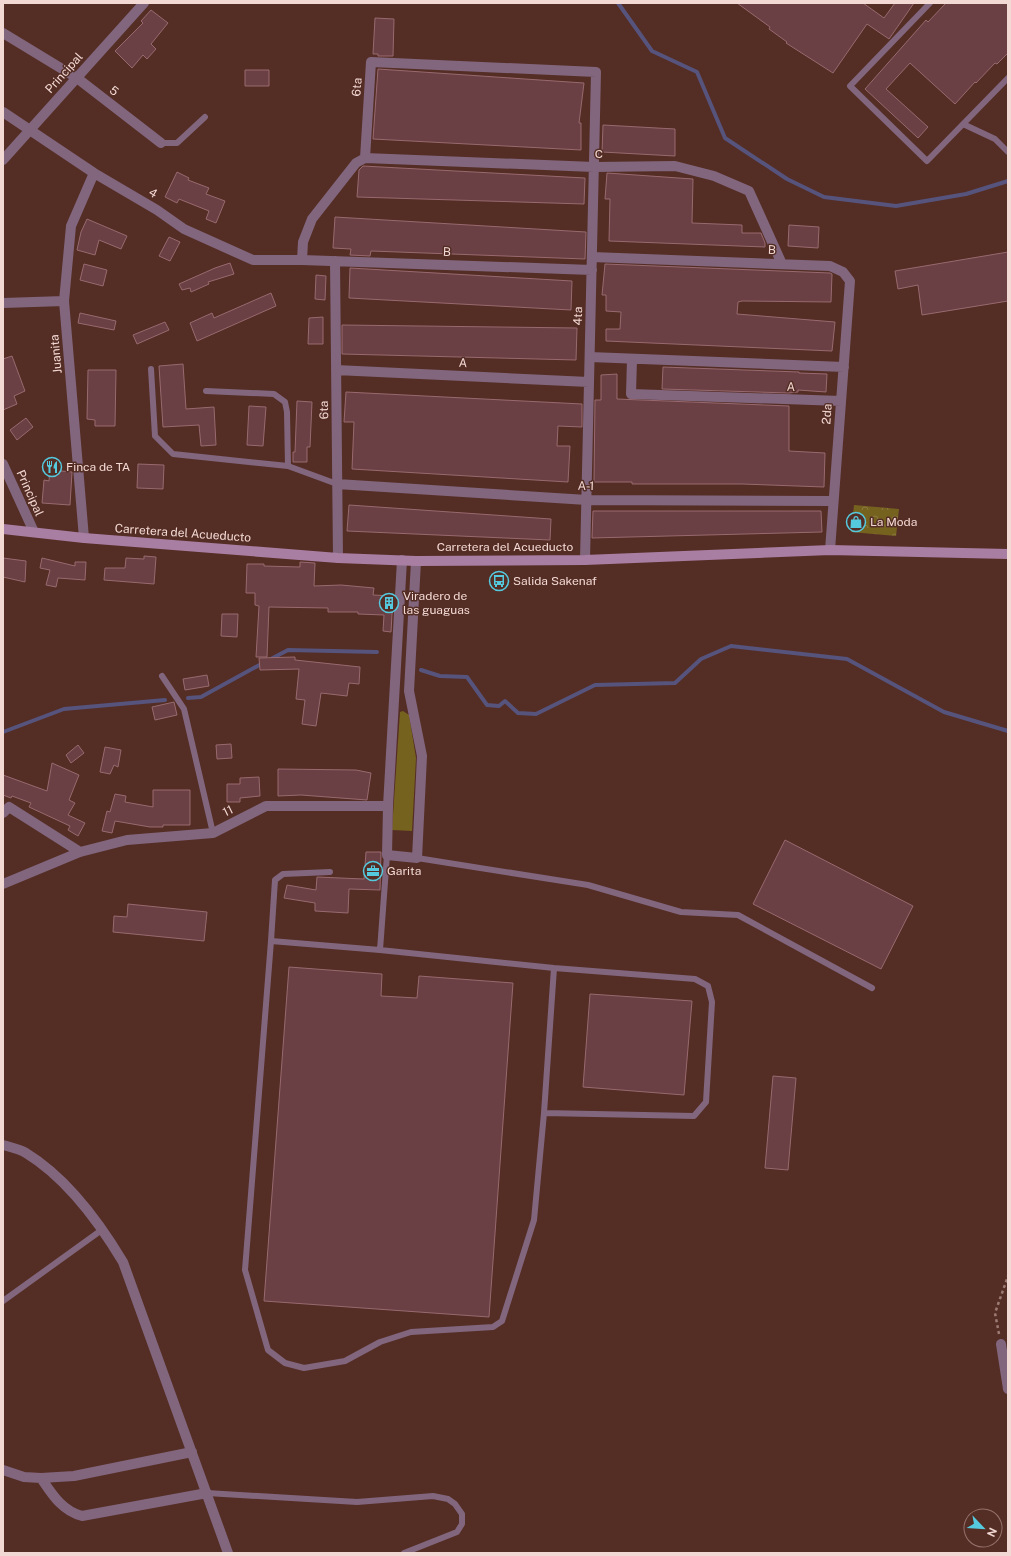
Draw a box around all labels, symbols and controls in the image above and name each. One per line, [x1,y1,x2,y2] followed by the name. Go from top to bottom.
[42,50,86,96] street label: Principal
[349,77,365,97] street label: 6ta
[107,83,122,99] street label: 5
[595,147,603,161] street label: C
[146,185,160,201] street label: 4
[768,243,776,257] street label: B
[443,245,451,259] street label: B
[571,306,585,326] street label: 4ta
[47,334,65,374] street label: Juanita
[458,356,468,370] street label: A
[786,380,796,394] street label: A
[317,401,331,419] street label: 6ta
[819,403,835,425] street label: 2da
[41,456,63,478] restaurant icon: Finca de TA
[66,460,131,474] place label: Finca de TA
[14,468,47,519] street label: Principal
[577,479,595,493] street label: A-1
[845,511,867,533] shop icon: La Moda
[870,515,917,529] place label: La Moda
[114,521,252,545] street label: Carretera del Acueducto
[437,540,574,554] street label: Carretera del Acueducto
[488,570,510,592] bus stop icon: Salida Sakenaf
[513,574,597,588] place label: Salida Sakenaf
[403,589,470,617] place label: Viradero de las guaguas
[378,592,400,614] building icon: Viradero de las guaguas
[221,803,235,819] street label: 11
[362,860,384,882] office icon: Garita
[387,864,421,878] place label: Garita
[963,1508,1003,1548] north arrow
[985,1526,999,1539] text: N

